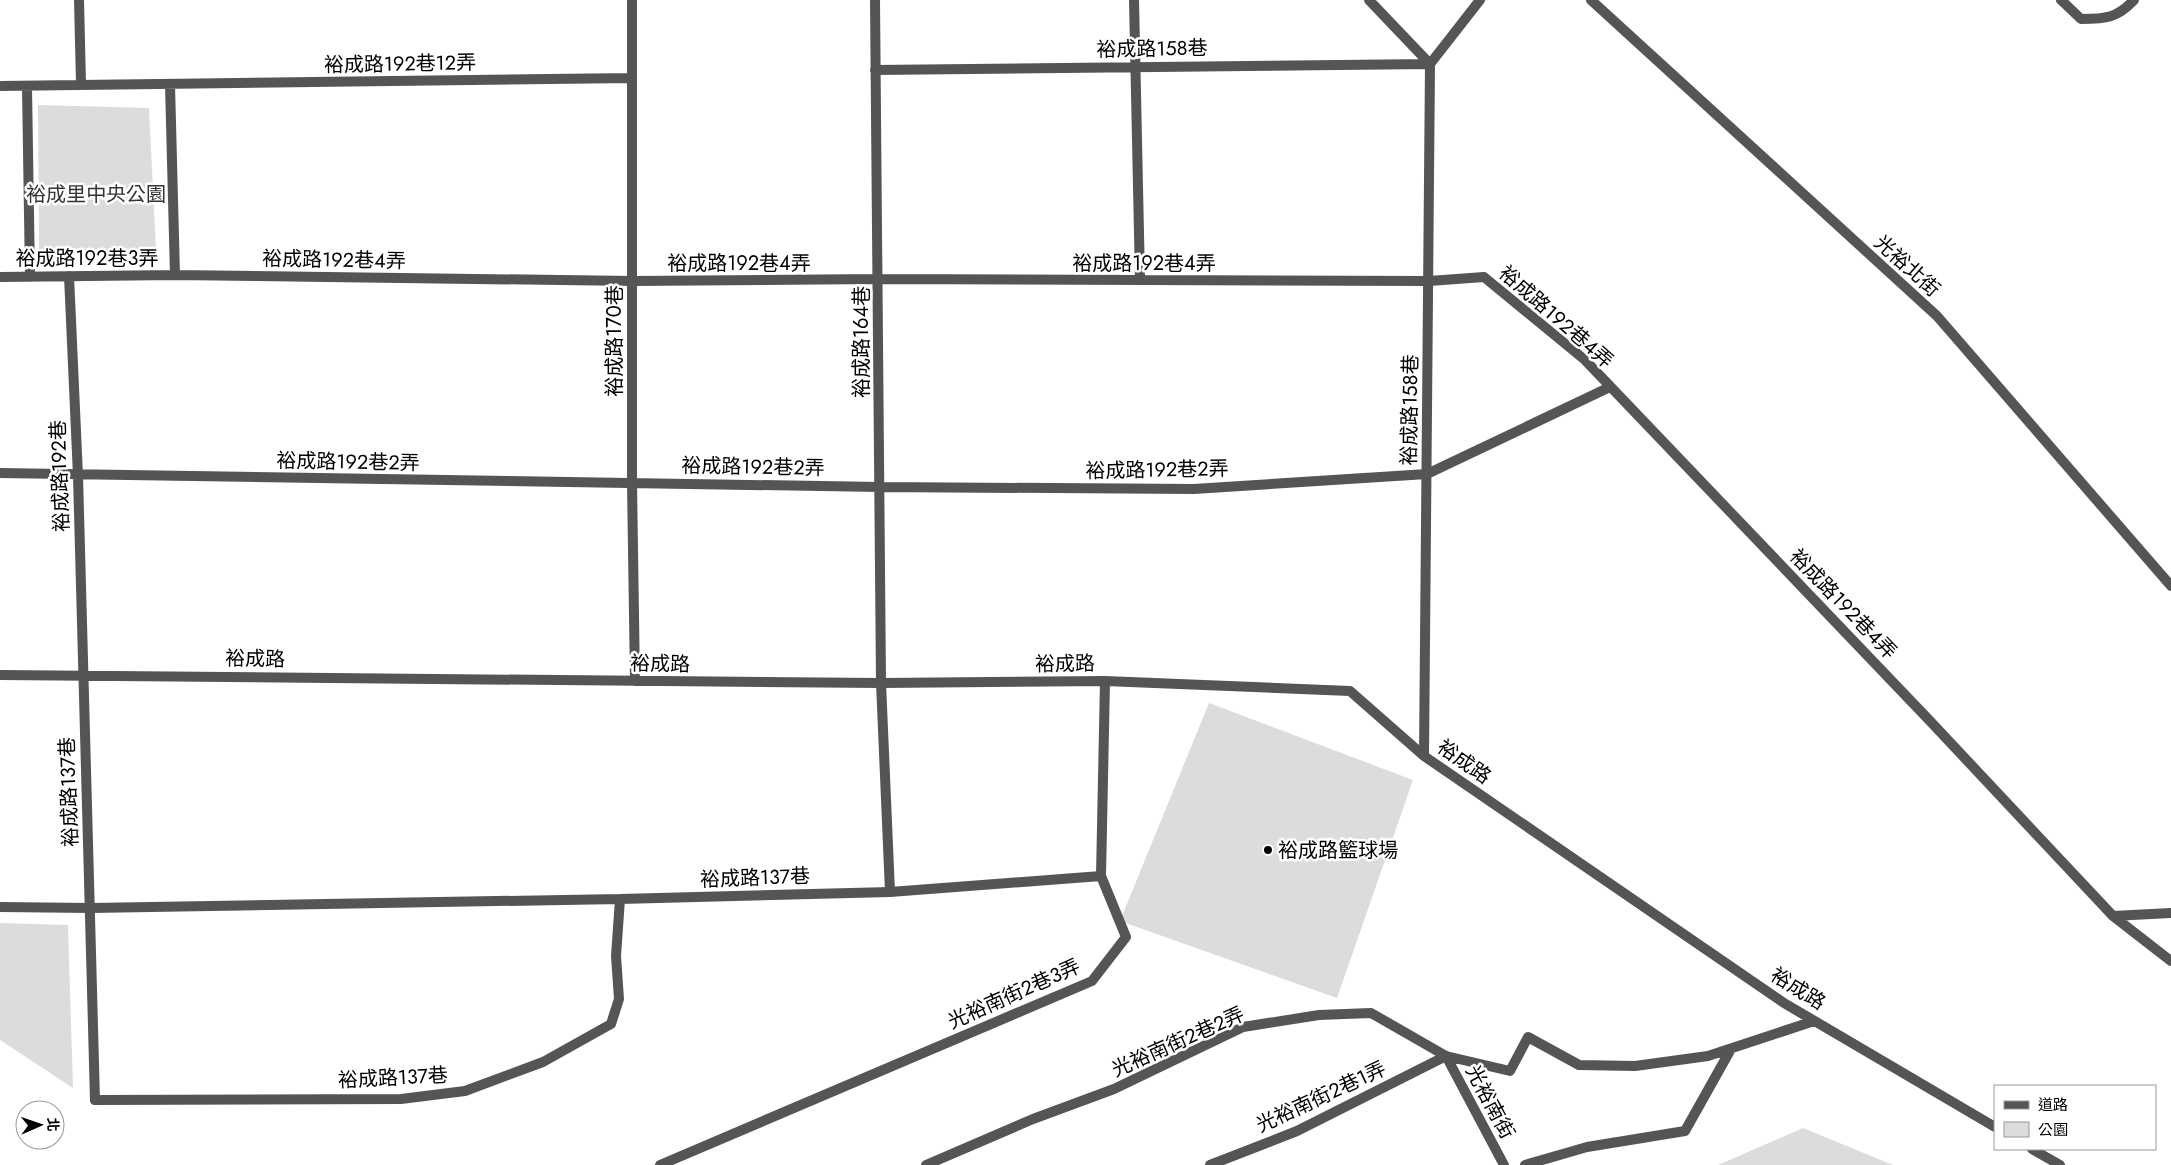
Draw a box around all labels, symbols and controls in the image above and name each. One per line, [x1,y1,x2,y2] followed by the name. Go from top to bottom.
[1096,34,1208,64] street label: 裕成路158巷
[324,48,476,80] street label: 裕成路192巷12弄
[26,180,166,209] park label: 裕成里中央公園
[1868,228,1946,304] street label: 光裕北街
[16,244,158,273] street label: 裕成路192巷3弄
[262,244,406,276] street label: 裕成路192巷4弄
[667,249,811,278] street label: 裕成路192巷4弄
[1072,249,1216,278] street label: 裕成路192巷4弄
[1492,259,1620,375] street label: 裕成路192巷4弄
[600,285,629,397] street label: 裕成路170巷
[847,286,876,398] street label: 裕成路164巷
[1395,354,1425,466] street label: 裕成路158巷
[44,420,76,532] street label: 裕成路192巷
[276,446,420,478] street label: 裕成路192巷2弄
[681,451,825,483] street label: 裕成路192巷2弄
[1085,454,1229,486] street label: 裕成路192巷2弄
[1783,542,1903,666] street label: 裕成路192巷4弄
[225,644,285,674] street label: 裕成路
[630,649,690,679] street label: 裕成路
[1035,649,1095,679] street label: 裕成路
[1431,733,1497,791] street label: 裕成路
[53,736,85,848] street label: 裕成路137巷
[1278,836,1398,865] place label: 裕成路籃球場
[1262,844,1274,856] marker: 裕成路籃球場
[699,862,811,894] street label: 裕成路137巷
[943,952,1085,1036] street label: 光裕南街2巷3弄
[1765,961,1831,1017] street label: 裕成路
[1107,1000,1249,1084] street label: 光裕南街2巷2弄
[1251,1054,1391,1140] street label: 光裕南街2巷1弄
[1458,1060,1522,1144] street label: 光裕南街
[337,1061,449,1095] street label: 裕成路137巷
[1994,1085,2156,1150] legend
[2038,1094,2068,1116] text: 道路
[15,1100,65,1150] north arrow
[43,1117,63,1132] text: 北
[2038,1119,2068,1141] text: 公園

